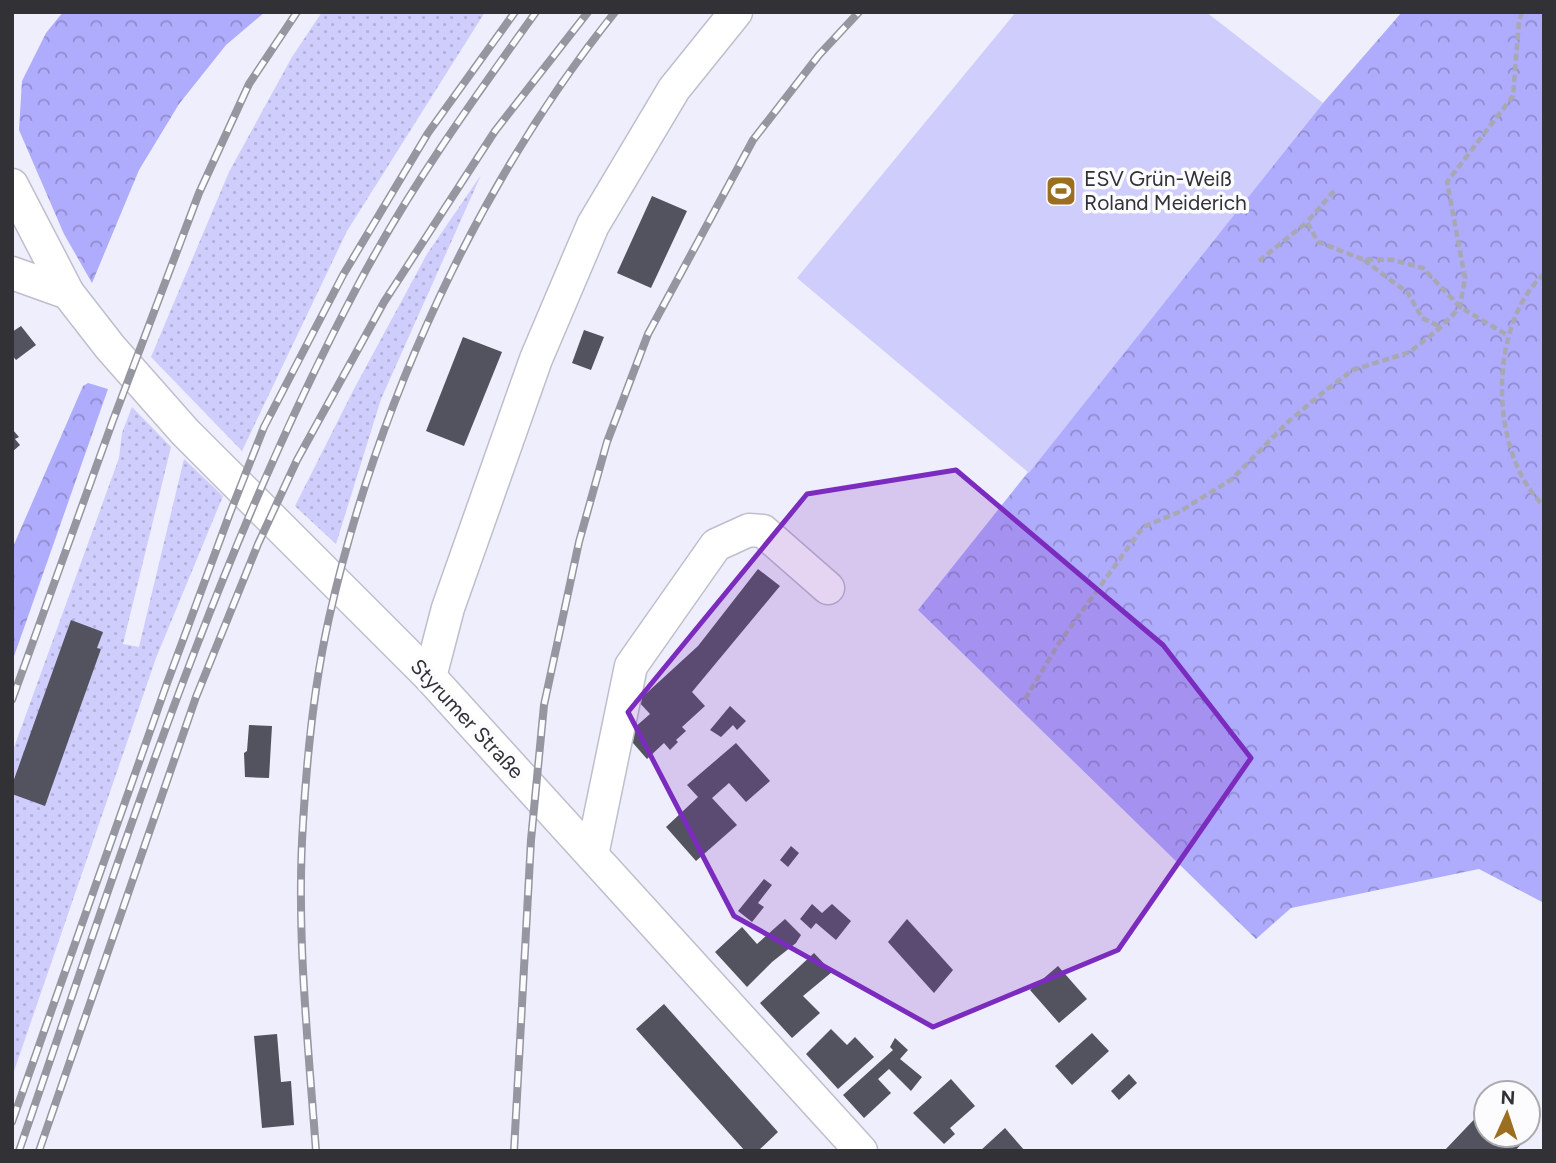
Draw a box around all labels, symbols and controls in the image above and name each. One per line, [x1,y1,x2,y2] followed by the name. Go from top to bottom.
[1084,166,1247,215] place label: ESV Grün-Weiß Roland Meiderich
[1044,174,1078,208] sports icon: ESV Grün-Weiß Roland Meiderich
[406,654,529,784] street label: Styrumer Straße
[1472,1079,1542,1149] north arrow
[1500,1086,1516,1109] text: N

